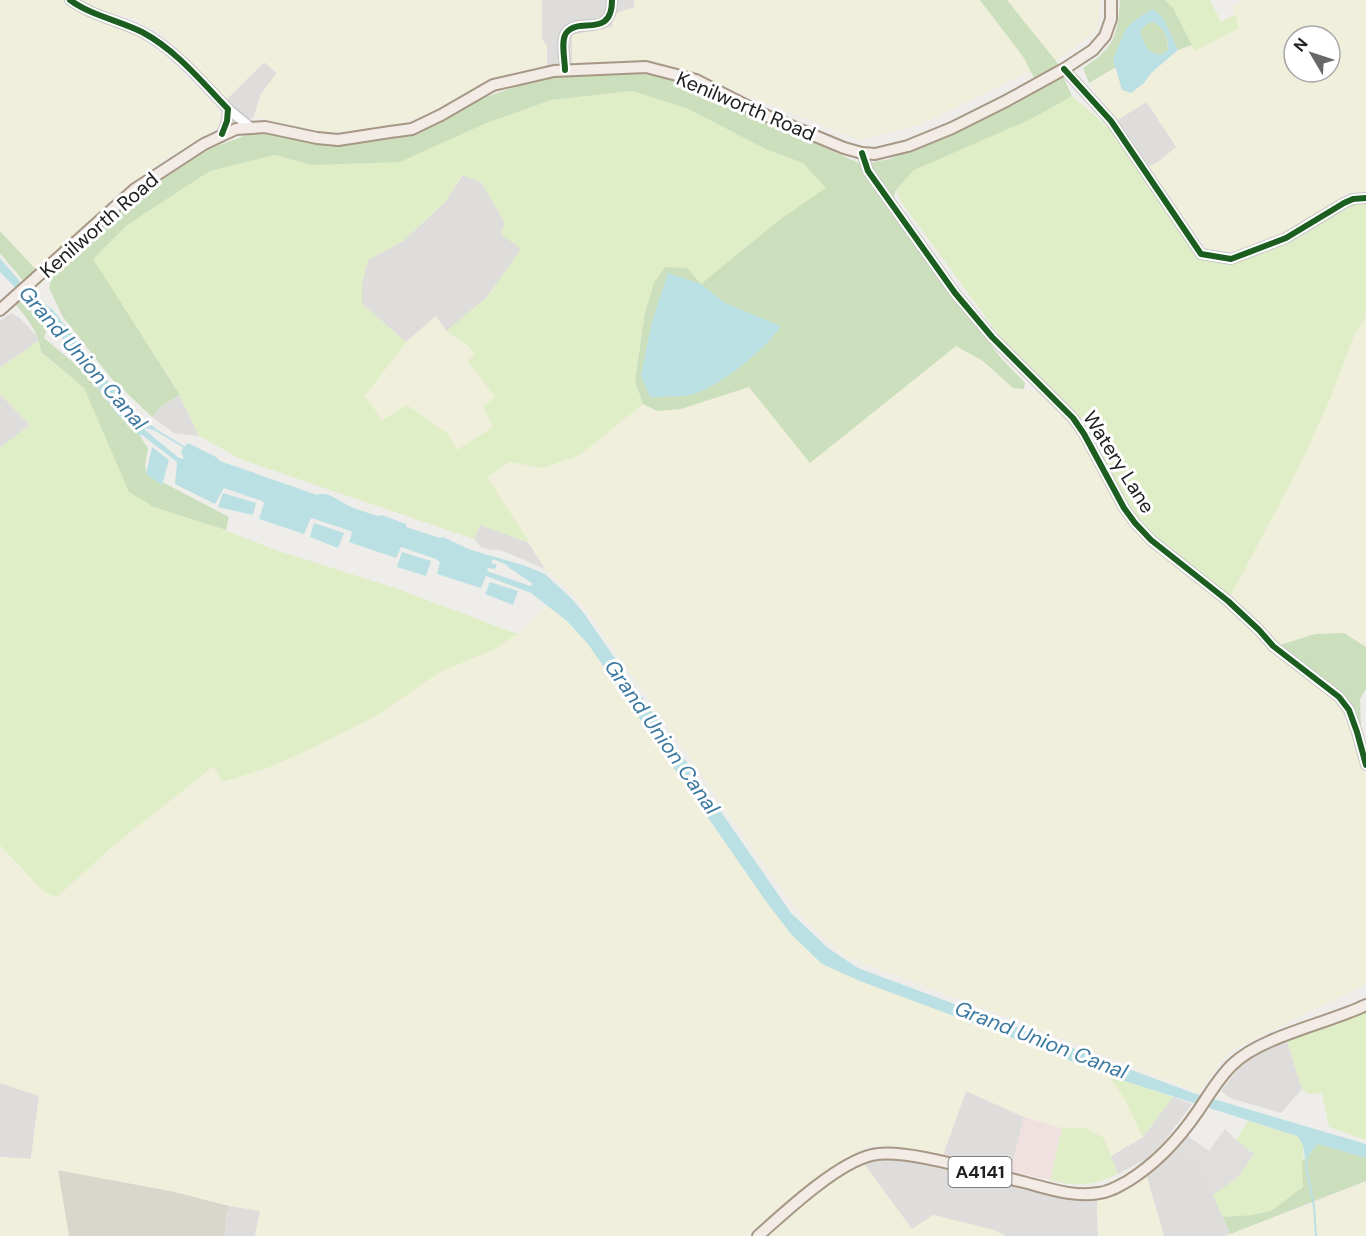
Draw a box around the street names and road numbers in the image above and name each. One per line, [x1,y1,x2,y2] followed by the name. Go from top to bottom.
[673,65,819,147] street label: Kenilworth Road
[34,166,164,284] street label: Kenilworth Road
[1077,406,1161,518] street label: Watery Lane
[948,1157,1012,1187] road number: A4141

